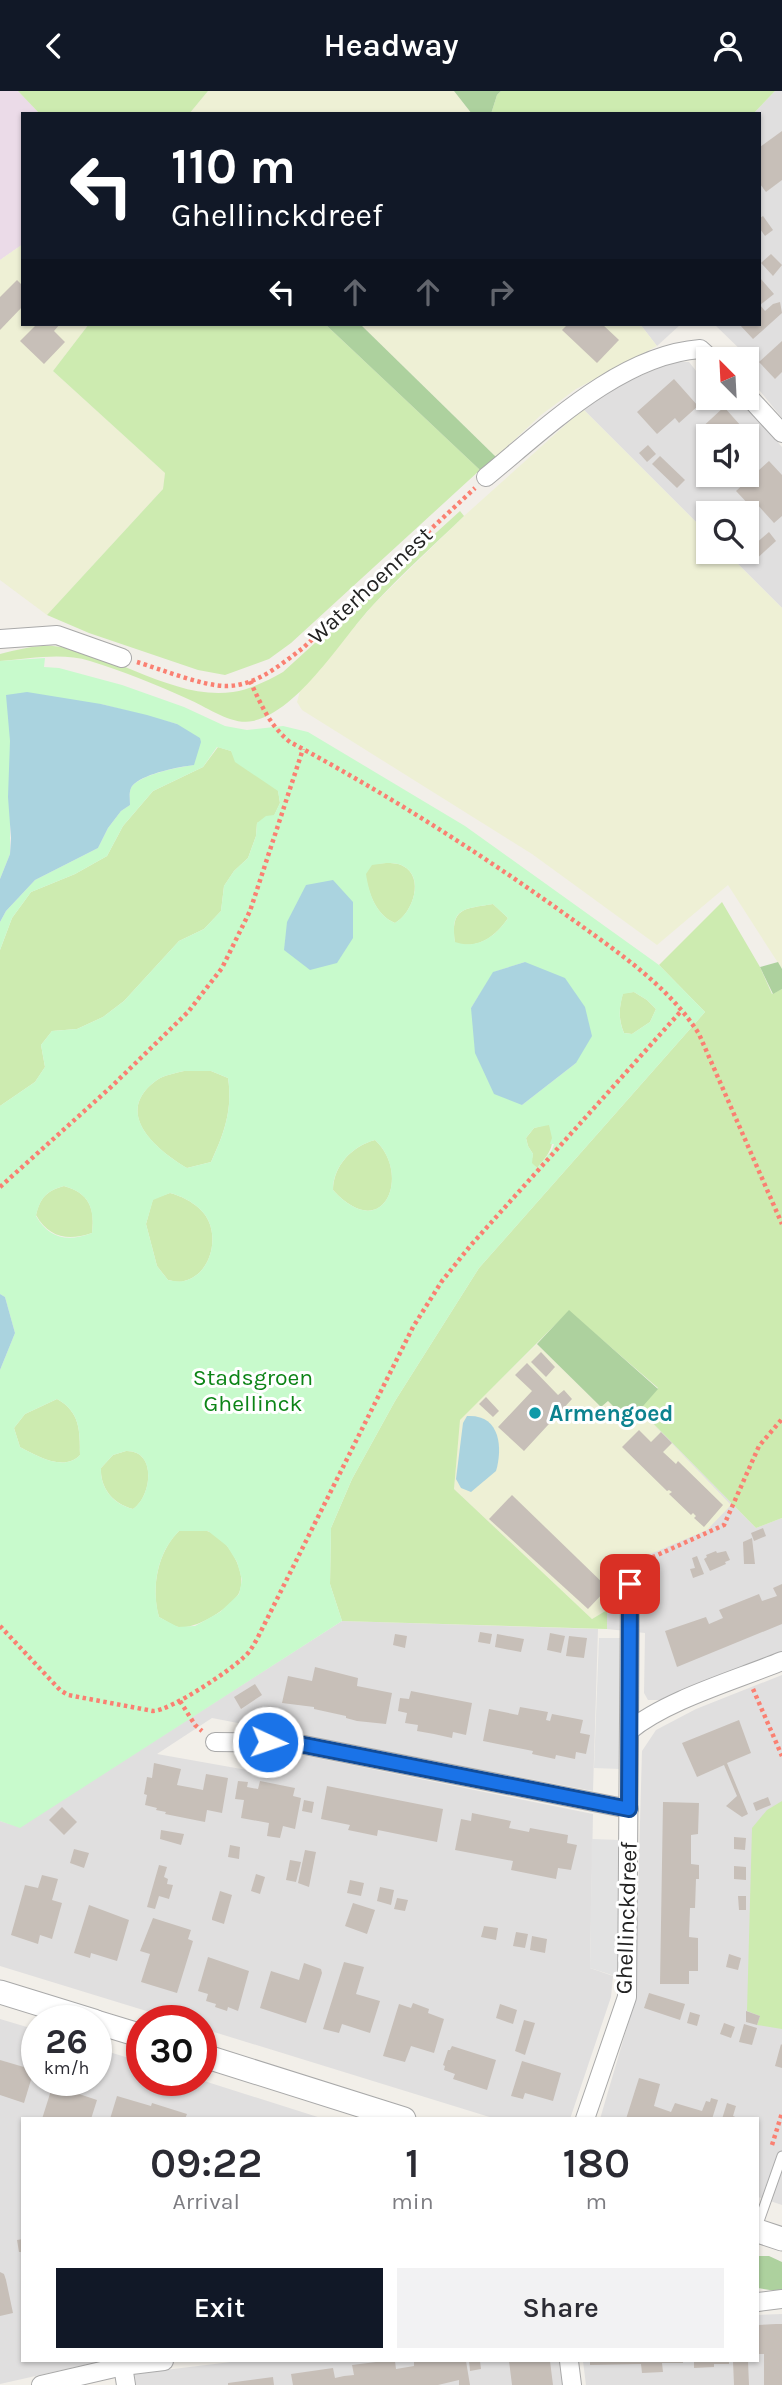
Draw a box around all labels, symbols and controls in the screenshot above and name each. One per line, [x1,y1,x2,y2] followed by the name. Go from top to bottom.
[35,27,73,65] icon: back
[323,27,459,64] text: Headway
[709,27,747,65] icon: person
[171,138,296,195] text: 110 m
[56,140,147,231] icon: left
[171,197,383,234] text: Ghellinckdreef
[263,273,301,311] icon: left
[336,273,374,311] icon: ahead
[409,273,447,311] icon: ahead
[482,273,520,311] icon: right
[696,347,760,409] north arrow
[696,347,759,564] map controls
[696,424,759,487] button: sound
[696,501,759,564] button: search
[303,521,438,650] street label: Waterhoennest
[193,1364,313,1417] park label: Stadsgroen Ghellinck
[549,1400,673,1427] place label: Armengoed
[527,1405,543,1421] marker: Armengoed
[600,1554,660,1614] pin
[611,1565,649,1603] icon: arrive
[231,1705,305,1779] position arrow
[610,1841,643,1995] street label: Ghellinckdreef
[126,2005,217,2096] speed limit sign: 30
[45,2021,88,2062] text: 26
[44,2057,89,2079] text: km/h
[150,2138,262,2188] text: 09:22
[405,2138,420,2188] text: 1
[562,2138,630,2188] text: 180
[172,2188,240,2215] text: Arrival
[391,2188,434,2215] text: min
[586,2188,607,2215] text: m
[56,2268,383,2348] button: Exit
[397,2268,724,2348] button: Share

